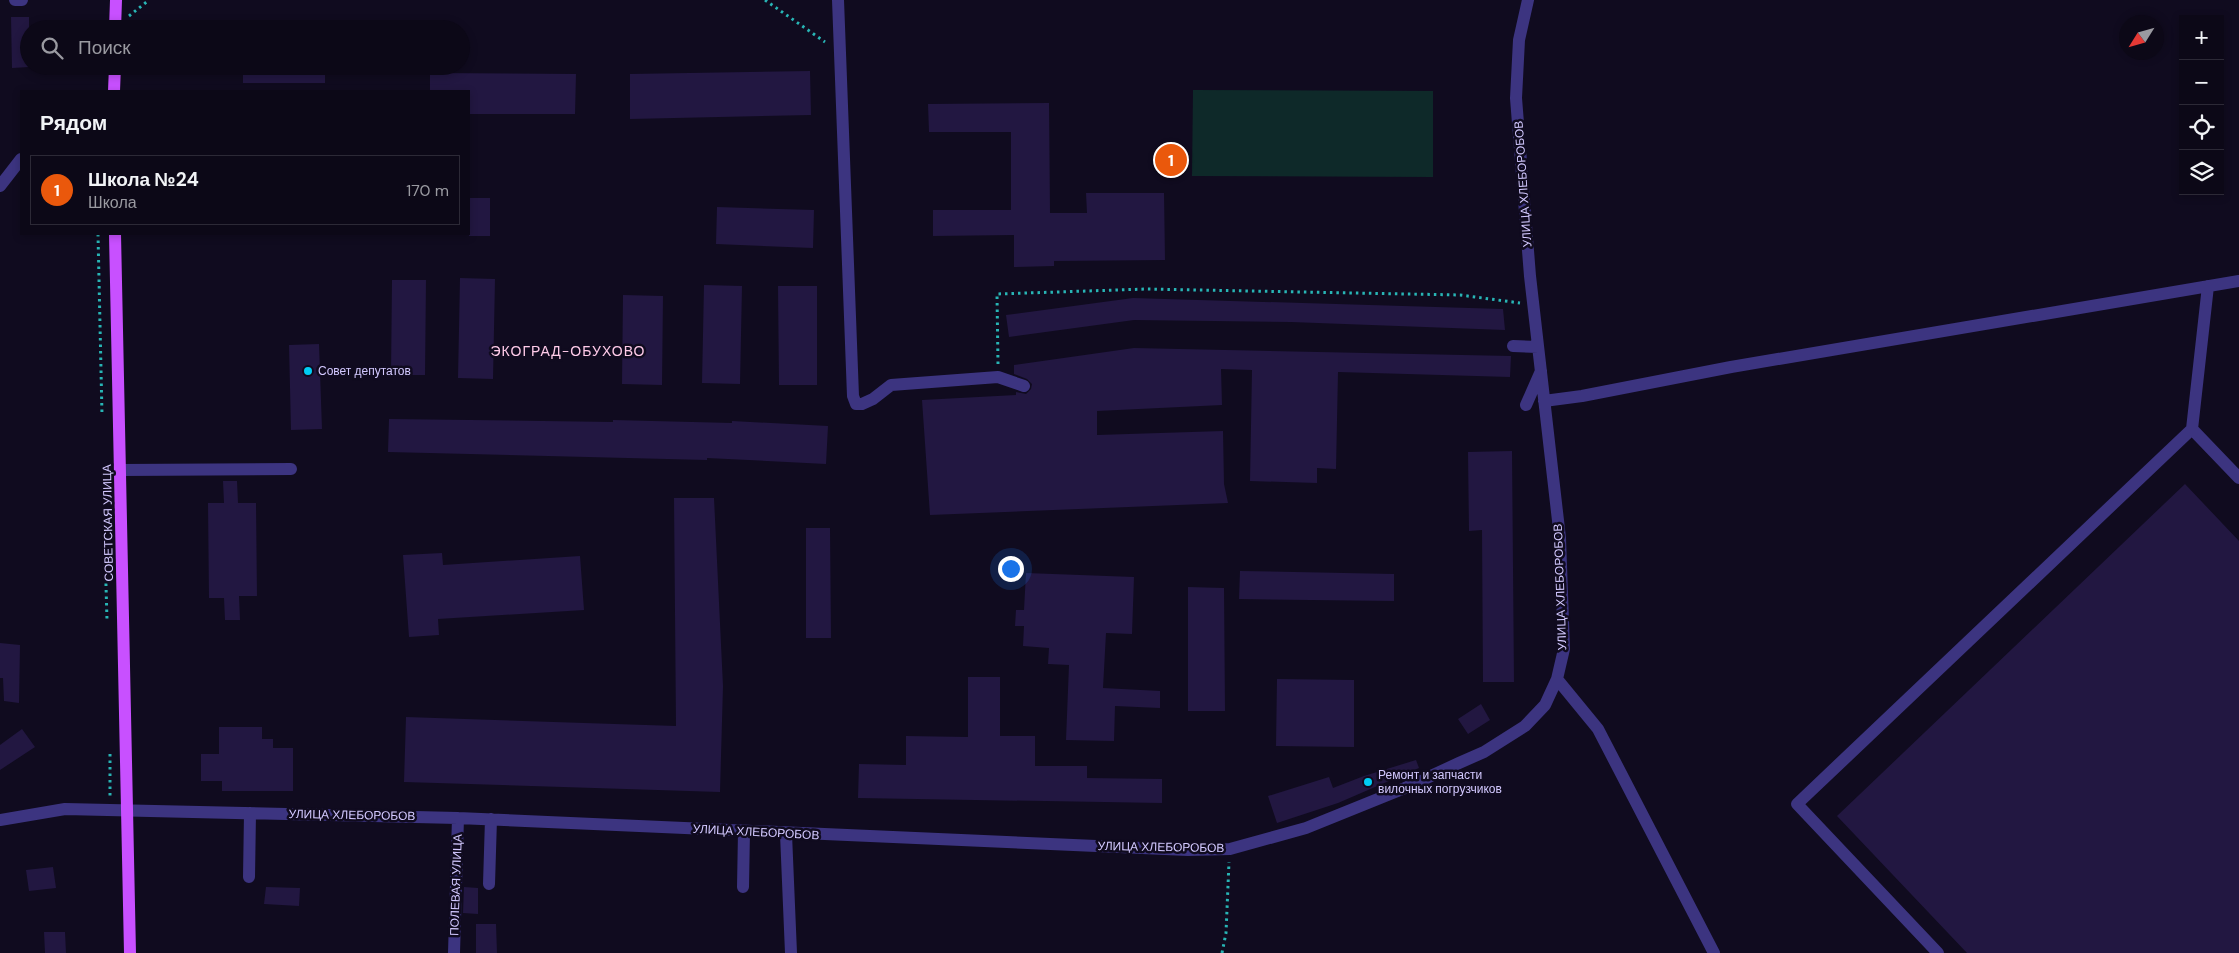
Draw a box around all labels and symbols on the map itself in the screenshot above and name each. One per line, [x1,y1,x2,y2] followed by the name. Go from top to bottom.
[2119,15,2164,60] north arrow
[1511,120,1535,248] street label: УЛИЦА ХЛЕБОРОБОВ
[1155,141,1187,179] pin: 1
[491,342,645,360] district label: ЭКОГРАД-ОБУХОВО
[318,363,411,379] place label: Совет депутатов
[302,365,314,377] marker: Совет депутатов
[99,464,117,582] street label: СОВЕТСКАЯ УЛИЦА
[1550,523,1570,651] street label: УЛИЦА ХЛЕБОРОБОВ
[998,556,1024,582] your location
[1378,767,1502,797] place label: Ремонт и запчасти вилочных погрузчиков
[1362,776,1374,788] marker: Ремонт и запчасти вилочных погрузчиков
[288,806,416,824] street label: УЛИЦА ХЛЕБОРОБОВ
[692,821,820,843] street label: УЛИЦА ХЛЕБОРОБОВ
[446,834,466,936] street label: ПОЛЕВАЯ УЛИЦА
[1097,838,1225,856] street label: УЛИЦА ХЛЕБОРОБОВ

